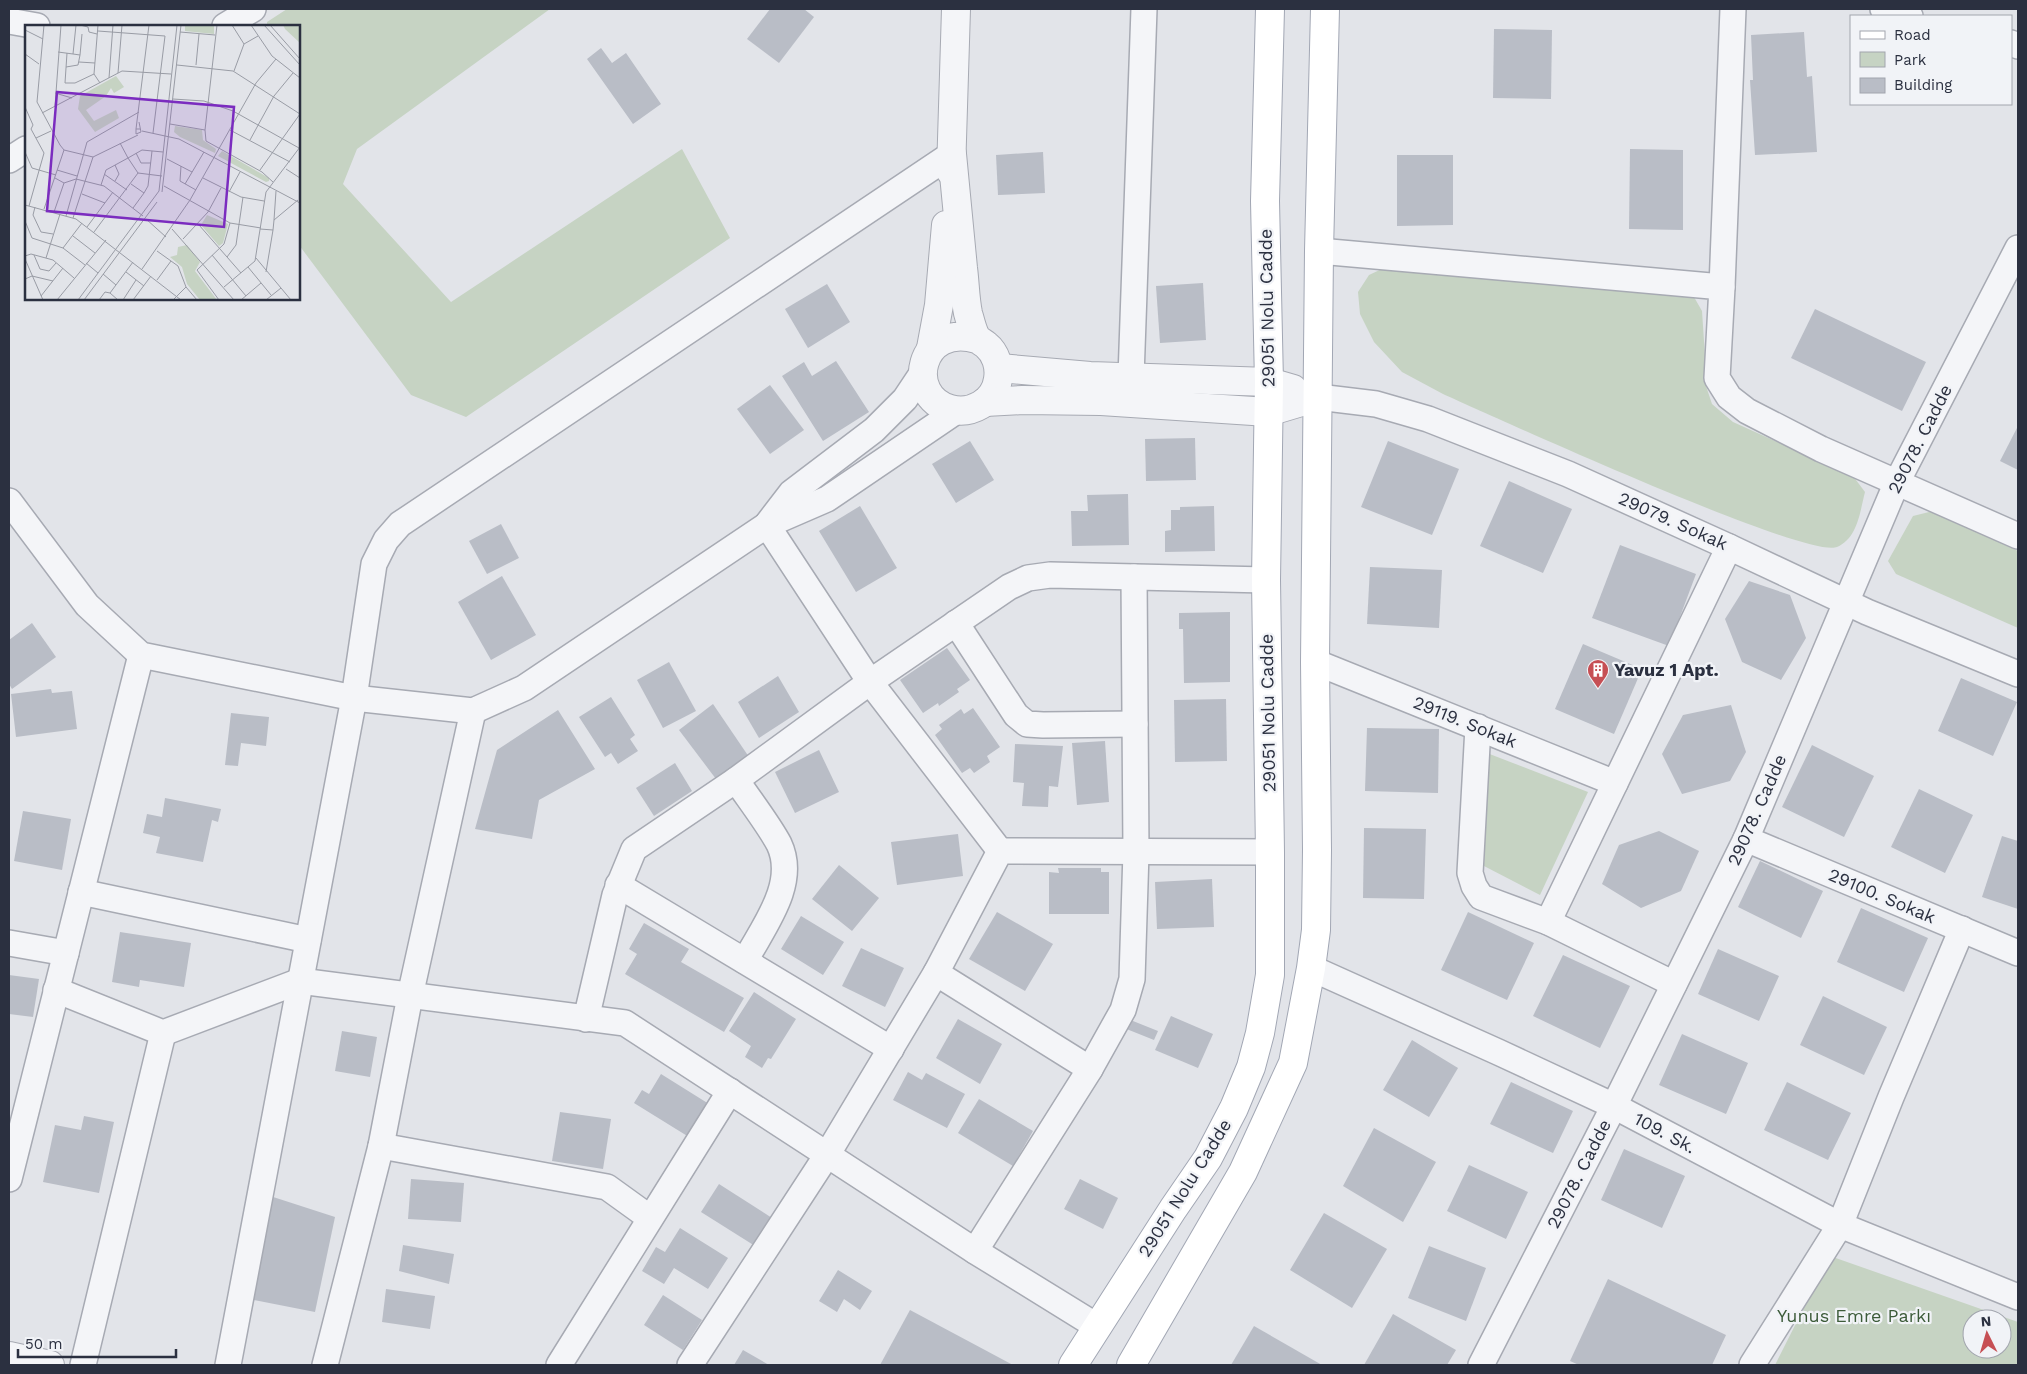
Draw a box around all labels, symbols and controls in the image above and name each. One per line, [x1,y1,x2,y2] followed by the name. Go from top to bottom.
[1850,15,2012,105] legend
[25,25,300,300] inset map
[1894,26,1931,44] text: Road
[1894,51,1927,69] text: Park
[1894,76,1952,94] text: Building
[1255,229,1278,387] street label: 29051 Nolu Cadde
[1883,381,1956,497] street label: 29078. Cadde
[1615,487,1731,554] street label: 29079. Sokak
[1256,634,1279,792] street label: 29051 Nolu Cadde
[1586,658,1610,689] building icon: Yavuz 1 Apt.
[1614,659,1719,680] place label: Yavuz 1 Apt.
[1410,691,1520,752] street label: 29119. Sokak
[1723,751,1790,869] street label: 29078. Cadde
[1826,864,1939,928] street label: 29100. Sokak
[1631,1108,1700,1157] street label: 109. Sk.
[1134,1115,1235,1261] street label: 29051 Nolu Cadde
[1542,1116,1615,1232] street label: 29078. Cadde
[1777,1305,1931,1326] park label: Yunus Emre Parkı
[1962,1309,2012,1359] north arrow
[1980,1313,1992,1329] text: N
[18,1326,175,1358] scale bar
[25,1335,62,1353] text: 50 m

